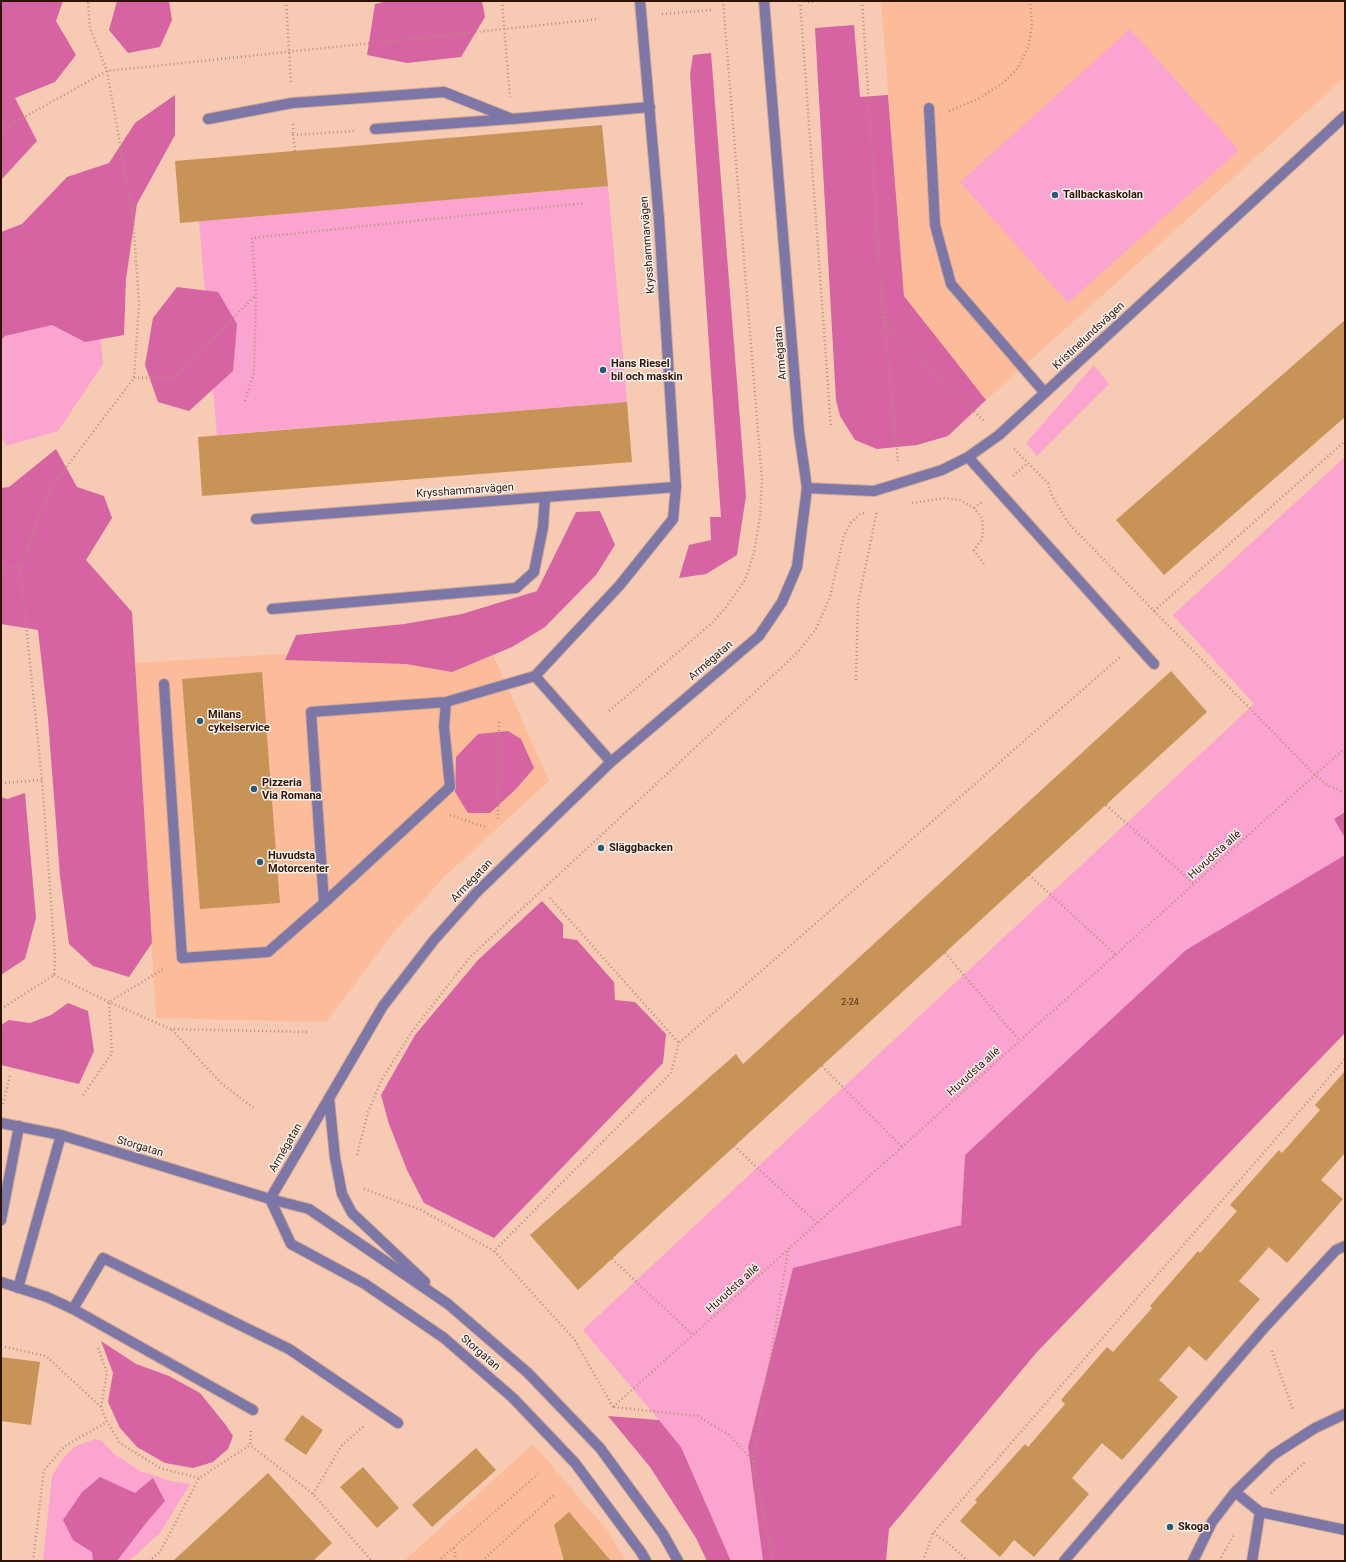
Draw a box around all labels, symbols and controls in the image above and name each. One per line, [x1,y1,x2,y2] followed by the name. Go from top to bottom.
[1063,188,1143,202] place label: Tallbackaskolan
[1050,190,1060,200] marker: Tallbackaskolan
[638,196,658,294] street label: Krysshammarvägen
[1050,299,1128,373] street label: Kristinelundsvägen
[772,325,790,381] street label: Armégatan
[611,357,683,383] place label: Hans Riesel bil och maskin
[598,365,608,375] marker: Hans Riesel bil och maskin
[416,481,514,501] street label: Krysshammarvägen
[686,638,736,684] street label: Armégatan
[208,708,270,734] place label: Milans cykelservice
[195,716,205,726] marker: Milans cykelservice
[262,776,321,802] place label: Pizzeria Via Romana
[249,784,259,794] marker: Pizzeria Via Romana
[1186,828,1244,882] street label: Huvudsta allé
[609,841,673,855] place label: Släggbacken
[596,843,606,853] marker: Släggbacken
[268,849,329,875] place label: Huvudsta Motorcenter
[255,857,265,867] marker: Huvudsta Motorcenter
[448,857,496,905] street label: Armégatan
[841,998,859,1008] house number: 2-24
[945,1045,1003,1099] street label: Huvudsta allé
[267,1121,305,1175] street label: Armégatan
[115,1134,165,1160] street label: Storgatan
[704,1262,762,1316] street label: Huvudsta allé
[458,1332,502,1374] street label: Storgatan
[1178,1520,1209,1534] place label: Skoga
[1165,1522,1175,1532] marker: Skoga

